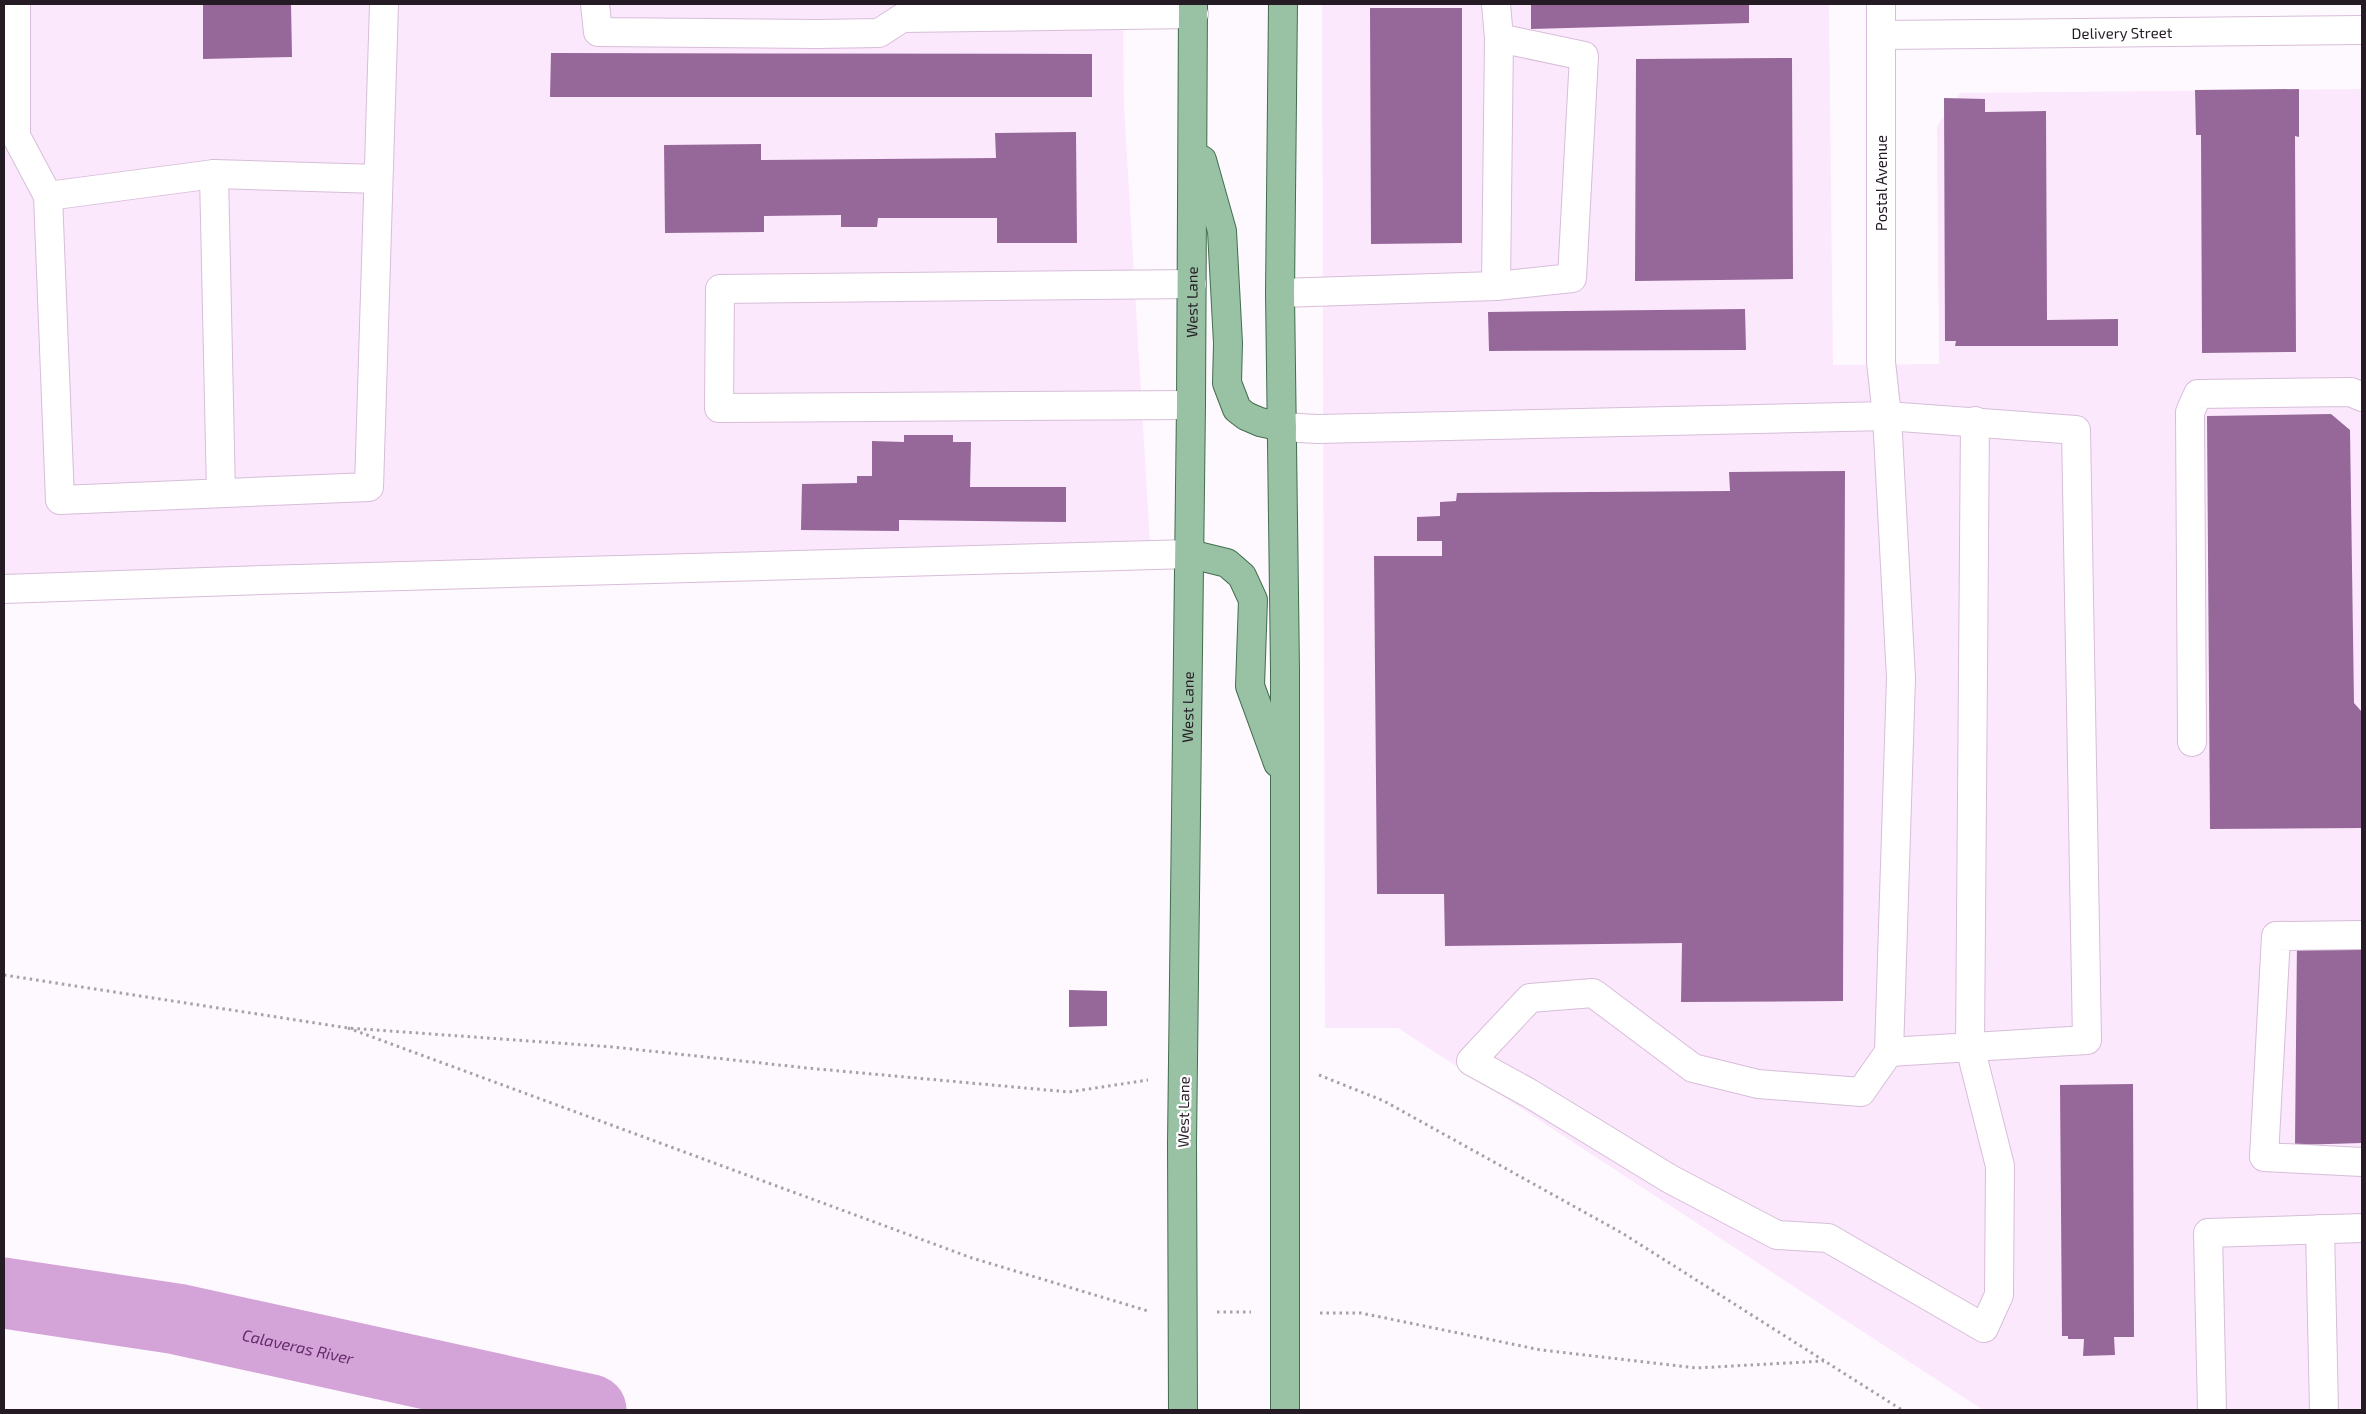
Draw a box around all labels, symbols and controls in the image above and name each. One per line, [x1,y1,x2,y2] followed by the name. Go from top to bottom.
[2071,23,2173,42] street label: Delivery Street
[1872,135,1890,231] street label: Postal Avenue
[1182,266,1201,338] street label: West Lane
[1178,671,1197,743] street label: West Lane
[1173,1076,1193,1148] street label: West Lane
[241,1324,356,1367] water label: Calaveras River

